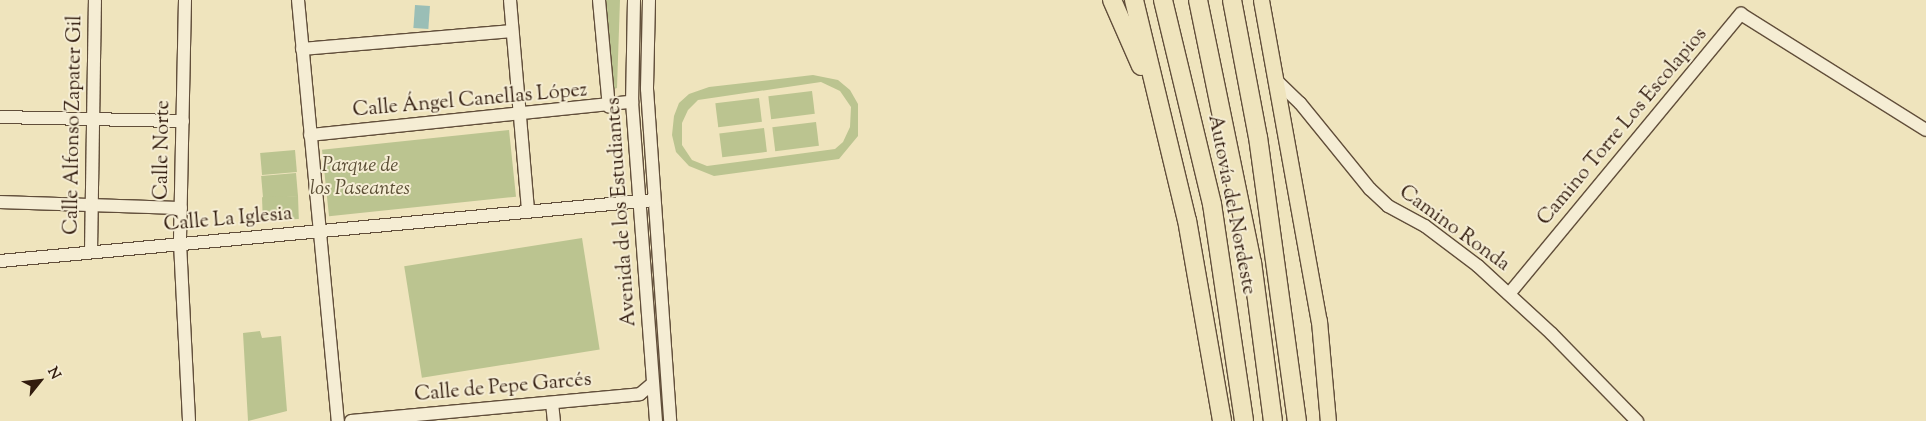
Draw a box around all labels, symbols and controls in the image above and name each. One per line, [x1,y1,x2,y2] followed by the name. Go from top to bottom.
[60,15,88,235] street label: Calle Alfonso Zapater Gil
[1533,23,1713,231] street label: Camino Torre Los Escolapios
[352,79,588,123] street label: Calle Ángel Canellas López
[602,97,642,327] street label: Avenida de los Estudiantes
[150,100,176,200] street label: Calle Norte
[1202,113,1260,297] street label: Autovía del Nordeste
[310,155,410,202] park label: Parque de los Paseantes
[1394,181,1514,277] street label: Camino Ronda
[163,202,293,238] street label: Calle La Iglesia
[15,356,65,406] north arrow
[42,364,65,383] text: N
[414,368,592,408] street label: Calle de Pepe Garcés

